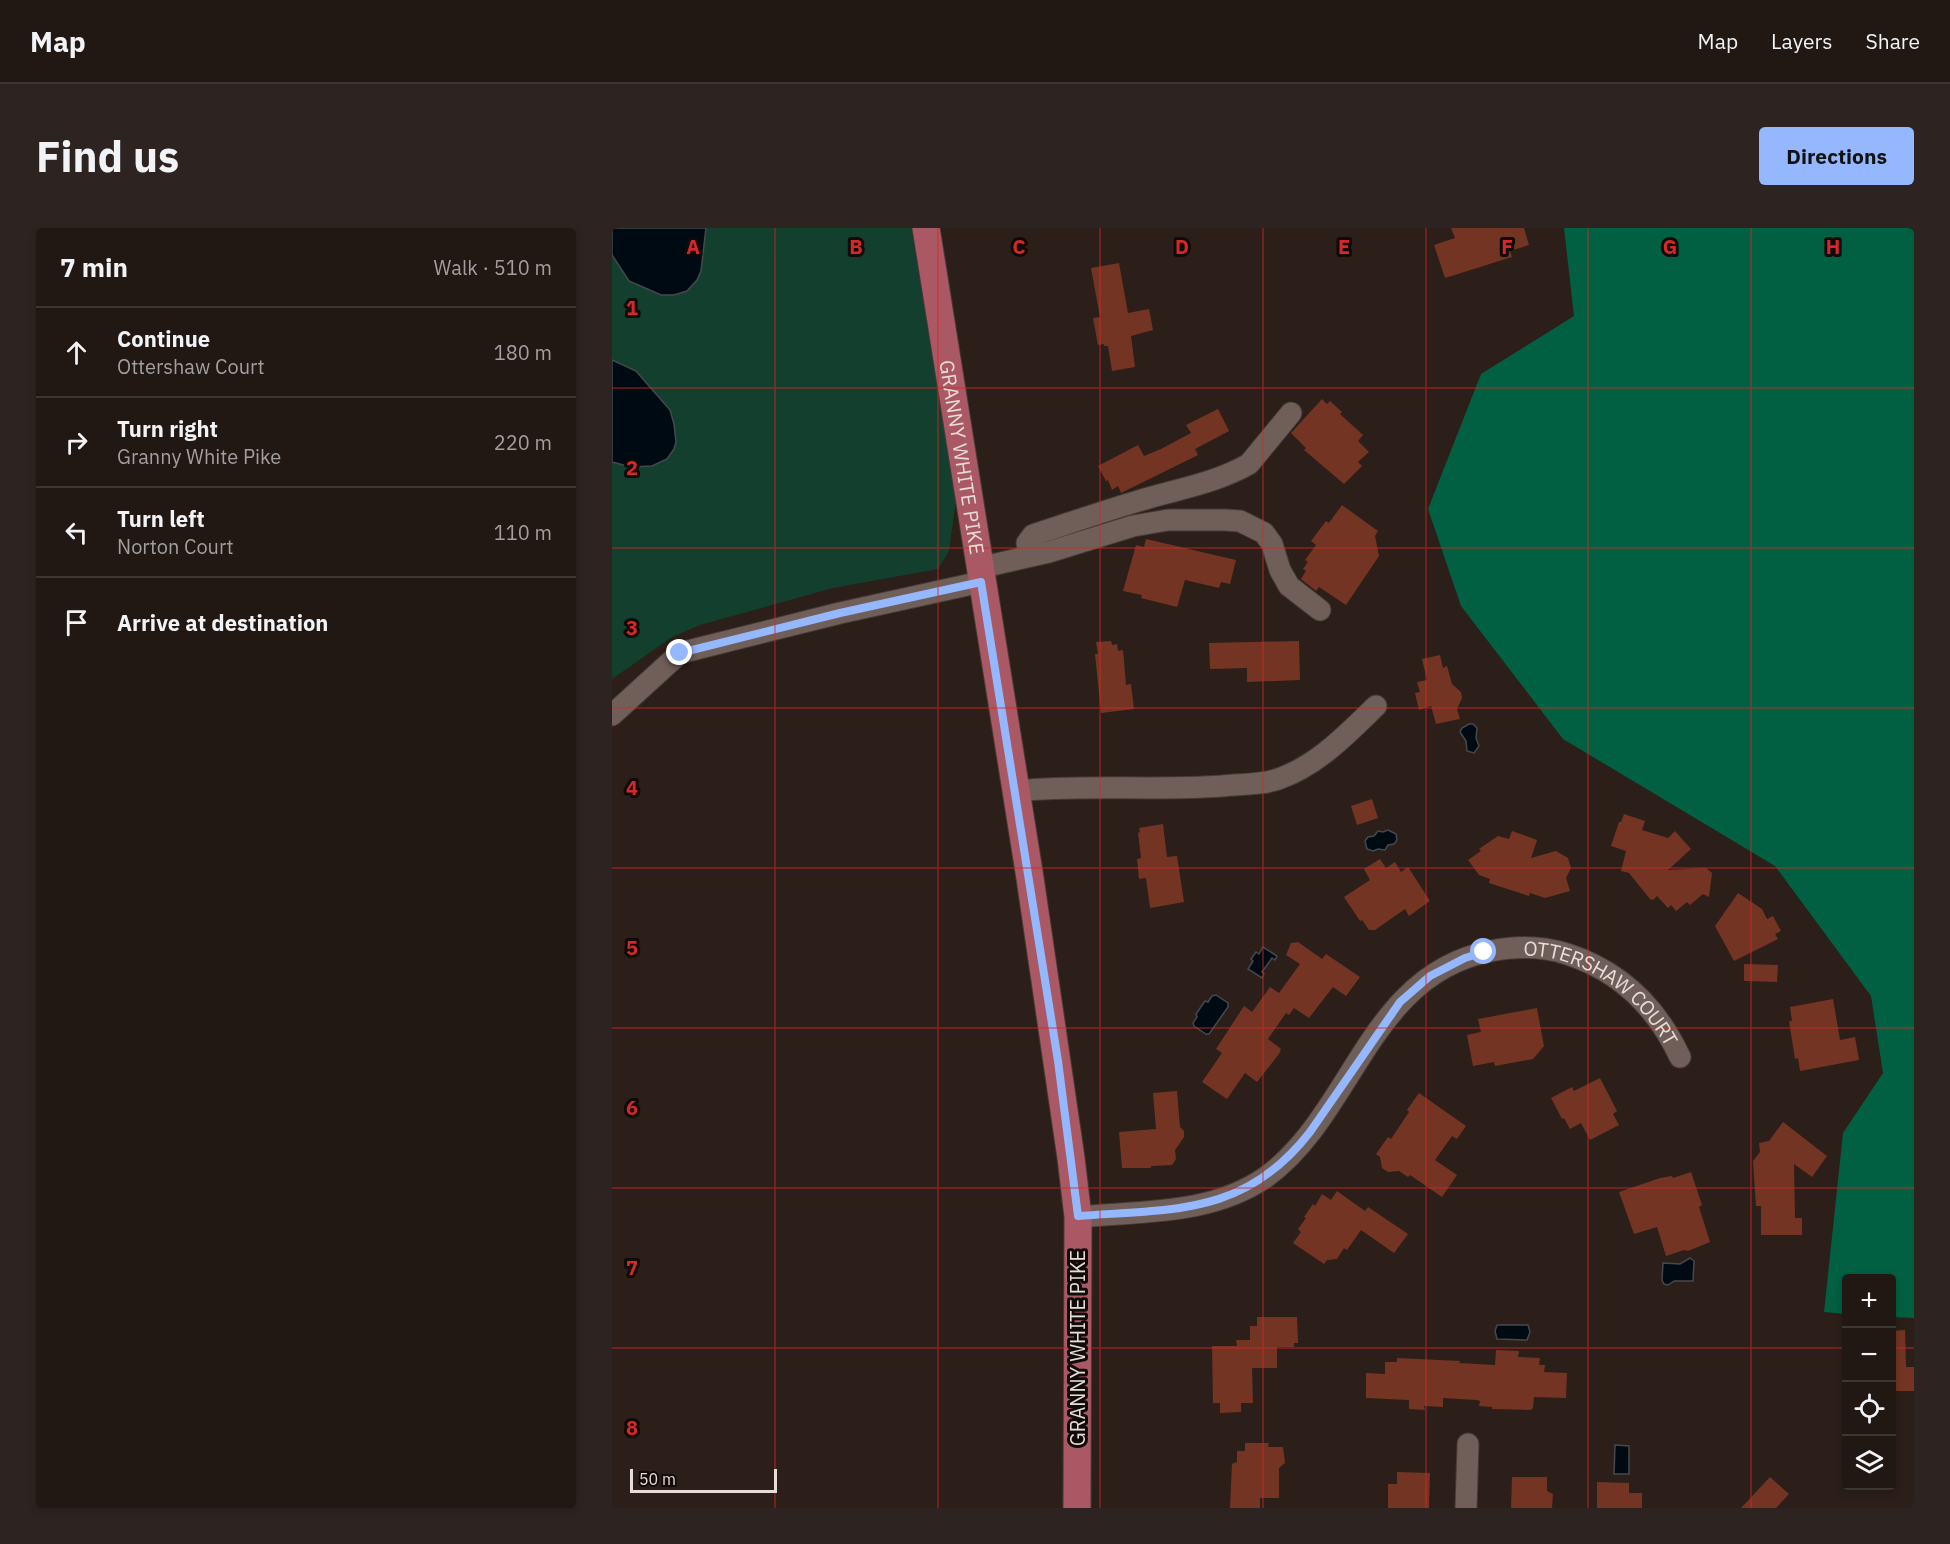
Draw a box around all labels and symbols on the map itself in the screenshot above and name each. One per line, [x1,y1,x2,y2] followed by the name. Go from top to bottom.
[686,233,700,260] text: A
[849,233,863,260] text: B
[1012,233,1026,260] text: C
[1175,233,1189,260] text: D
[1338,233,1350,260] text: E
[1501,233,1513,260] text: F
[1663,233,1677,260] text: G
[1826,233,1840,260] text: H
[626,294,638,321] text: 1
[934,358,992,556] street label: GRANNY WHITE PIKE
[626,454,638,481] text: 2
[626,614,638,641] text: 3
[666,639,692,665] route end
[626,774,638,801] text: 4
[626,934,638,961] text: 5
[1523,934,1685,1050] street label: OTTERSHAW COURT
[1470,938,1496,964] route start
[626,1094,638,1121] text: 6
[1064,1250,1091,1446] street label: GRANNY WHITE PIKE
[626,1254,638,1281] text: 7
[626,1414,638,1441] text: 8
[630,1466,777,1494] scale bar

